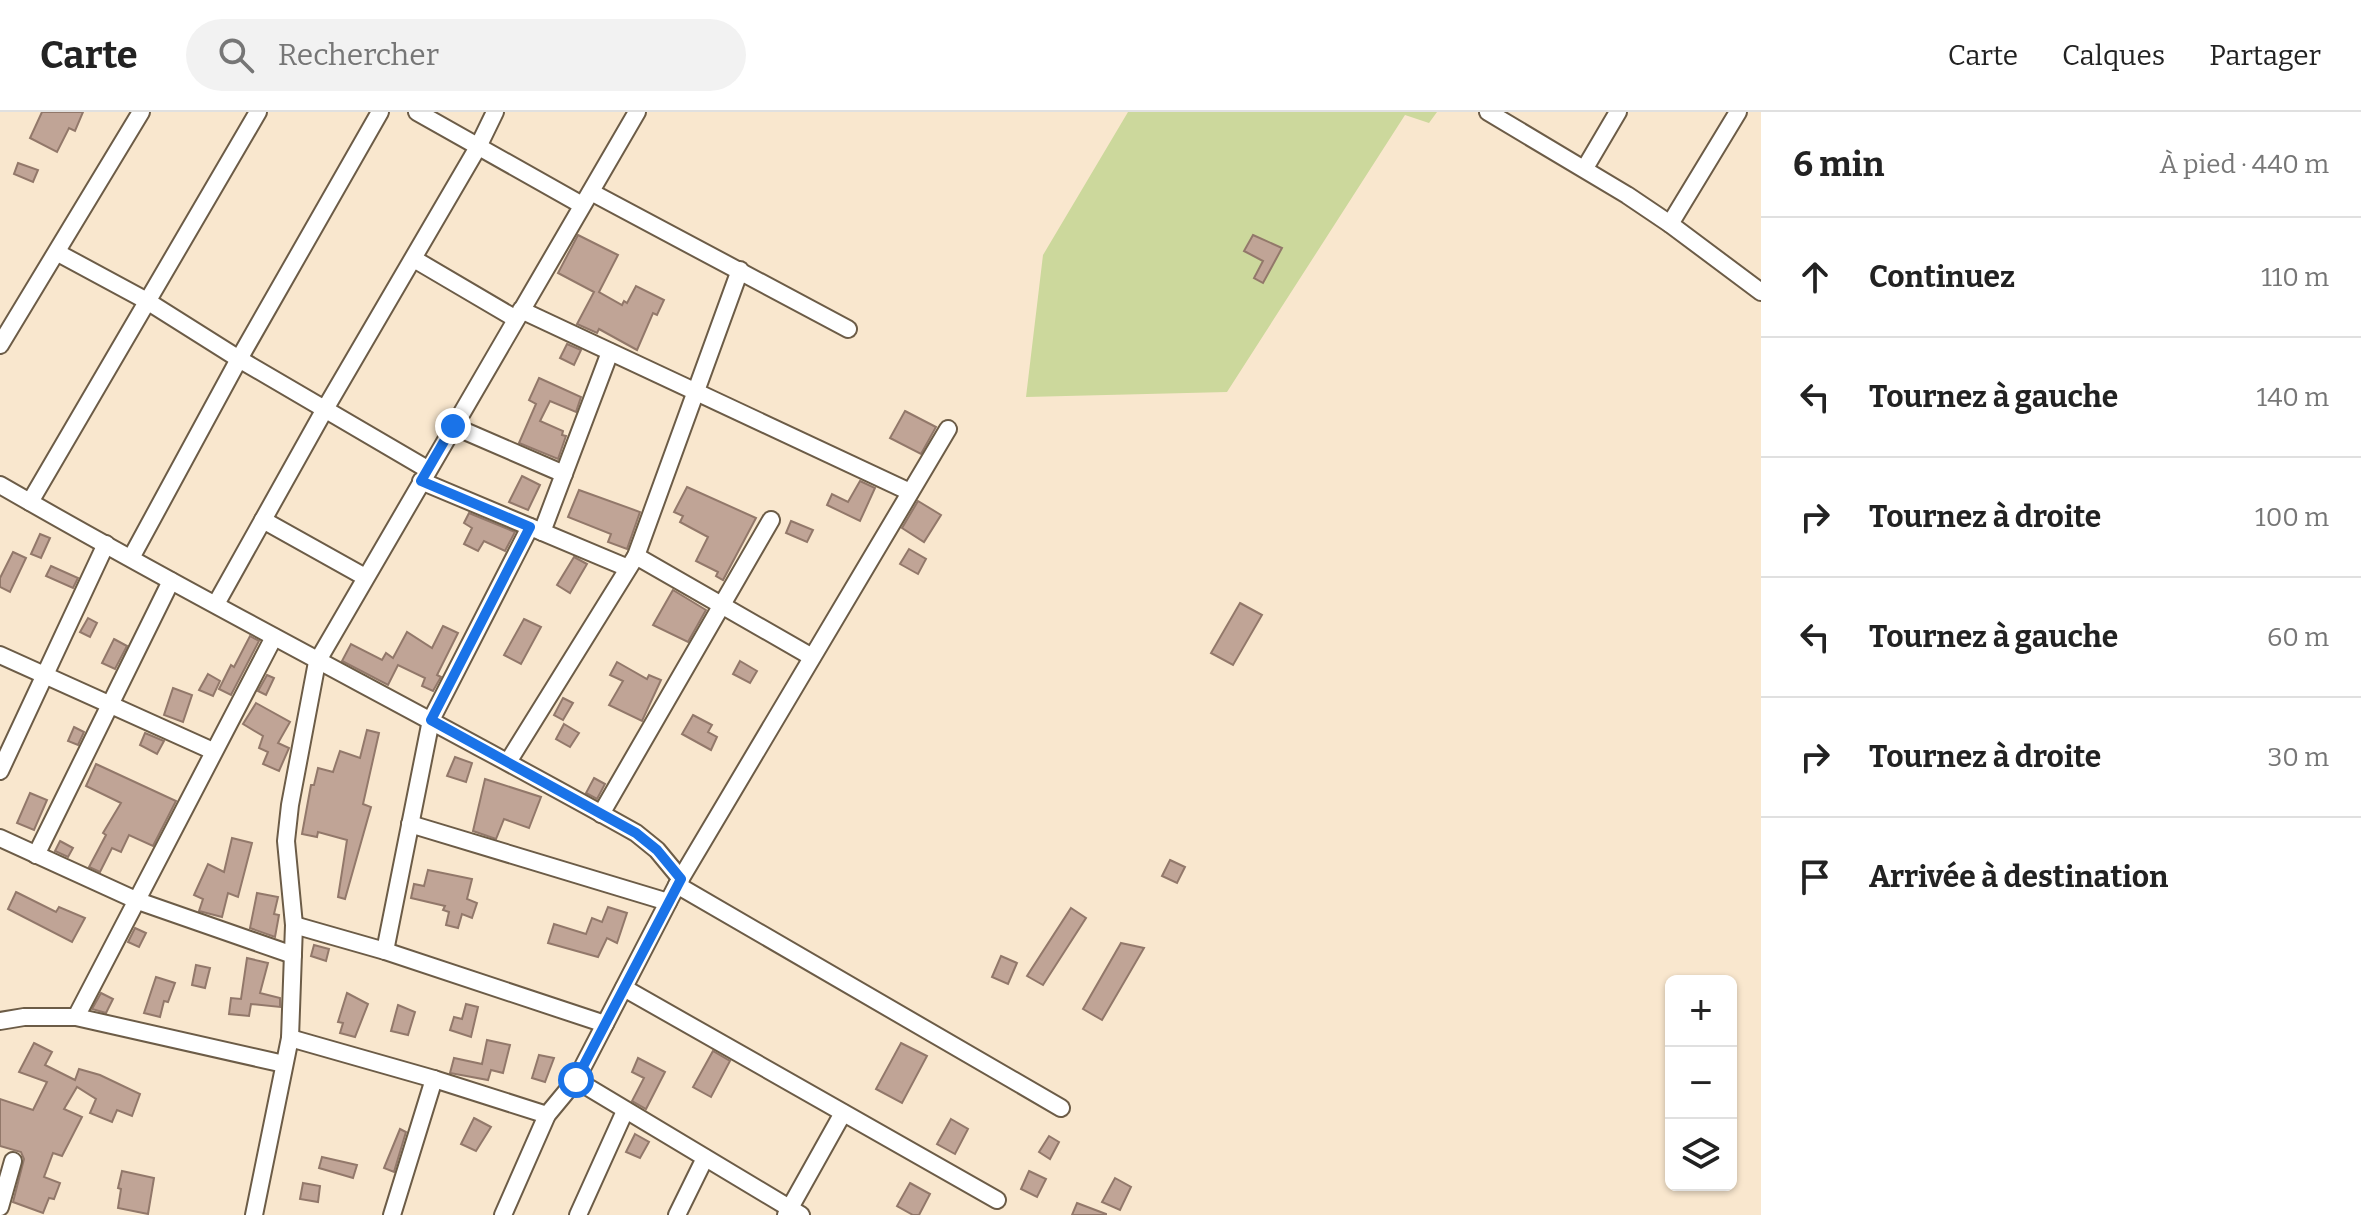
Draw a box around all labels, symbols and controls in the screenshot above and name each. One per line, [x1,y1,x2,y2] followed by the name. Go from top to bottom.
[186,19,746,91] search box
[40,32,138,78] text: Carte
[214,33,258,77] icon: search
[278,37,439,73] text: Rechercher
[1948,39,2018,72] text: Carte
[2062,39,2165,72] text: Calques
[2209,39,2321,72] text: Partager
[1793,144,1884,185] text: 6 min
[2159,149,2329,180] text: À pied · 440 m
[1793,255,1837,299] icon: ahead
[1869,259,2015,295] text: Continuez
[2261,262,2329,293] text: 110 m
[1793,375,1837,419] icon: left
[1869,379,2118,415] text: Tournez à gauche
[2257,382,2329,413] text: 140 m
[435,408,471,444] route end
[1793,495,1837,539] icon: right
[1869,499,2101,535] text: Tournez à droite
[2255,502,2329,533] text: 100 m
[1793,615,1837,659] icon: left
[1869,619,2118,655] text: Tournez à gauche
[2267,622,2329,653] text: 60 m
[1793,735,1837,779] icon: right
[1869,739,2101,775] text: Tournez à droite
[2268,742,2329,773] text: 30 m
[1793,855,1837,899] icon: arrive
[1869,859,2168,895] text: Arrivée à destination
[1665,975,1737,1191] map controls
[1665,975,1737,1047] button: +
[1665,1047,1737,1119] button: −
[558,1062,594,1098] route start
[1665,1119,1737,1191] button: layers

